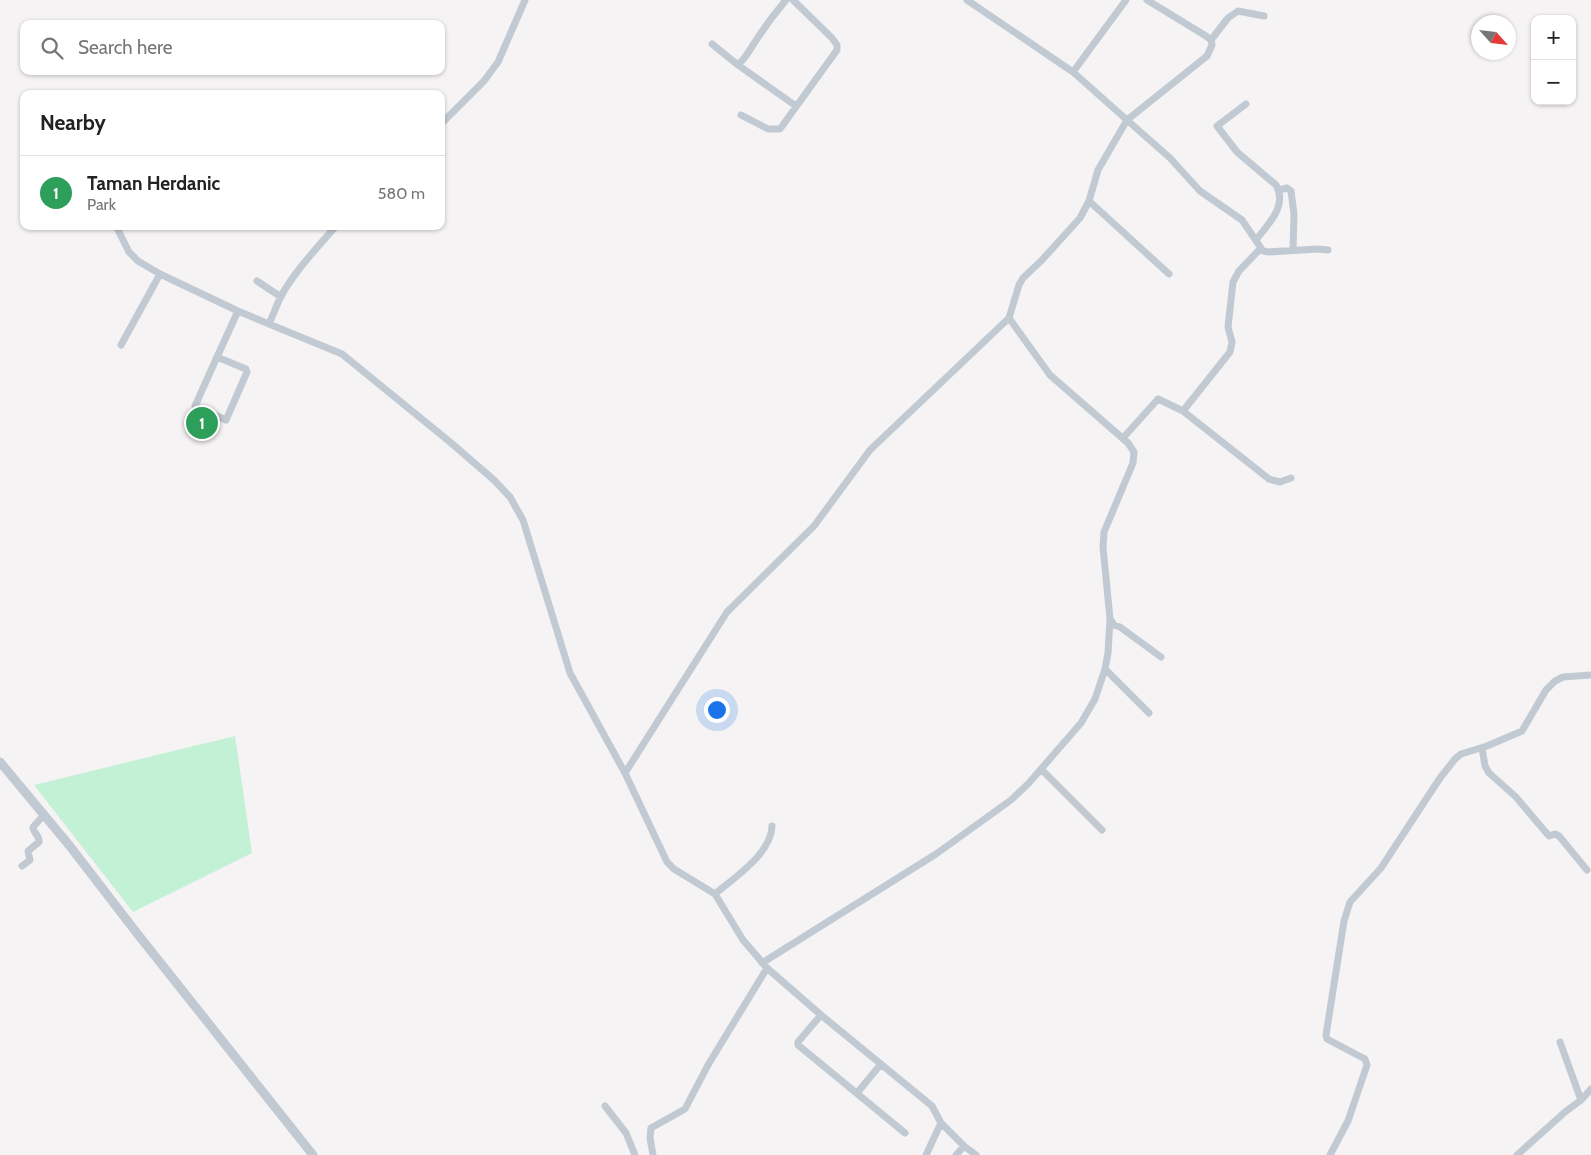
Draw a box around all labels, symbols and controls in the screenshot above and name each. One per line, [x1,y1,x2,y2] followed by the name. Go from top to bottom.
[1471,15,1516,60] north arrow
[1531,15,1576,105] map controls
[1531,15,1576,60] button: +
[20,20,445,75] search box
[38,34,66,62] icon: search
[78,36,172,59] text: Search here
[1531,60,1576,105] button: −
[40,110,106,135] text: Nearby
[87,172,220,195] text: Taman Herdanic
[53,184,59,203] text: 1
[378,184,425,203] text: 580 m
[87,195,116,214] text: Park
[186,404,218,442] pin: 1
[704,697,730,723] your location

